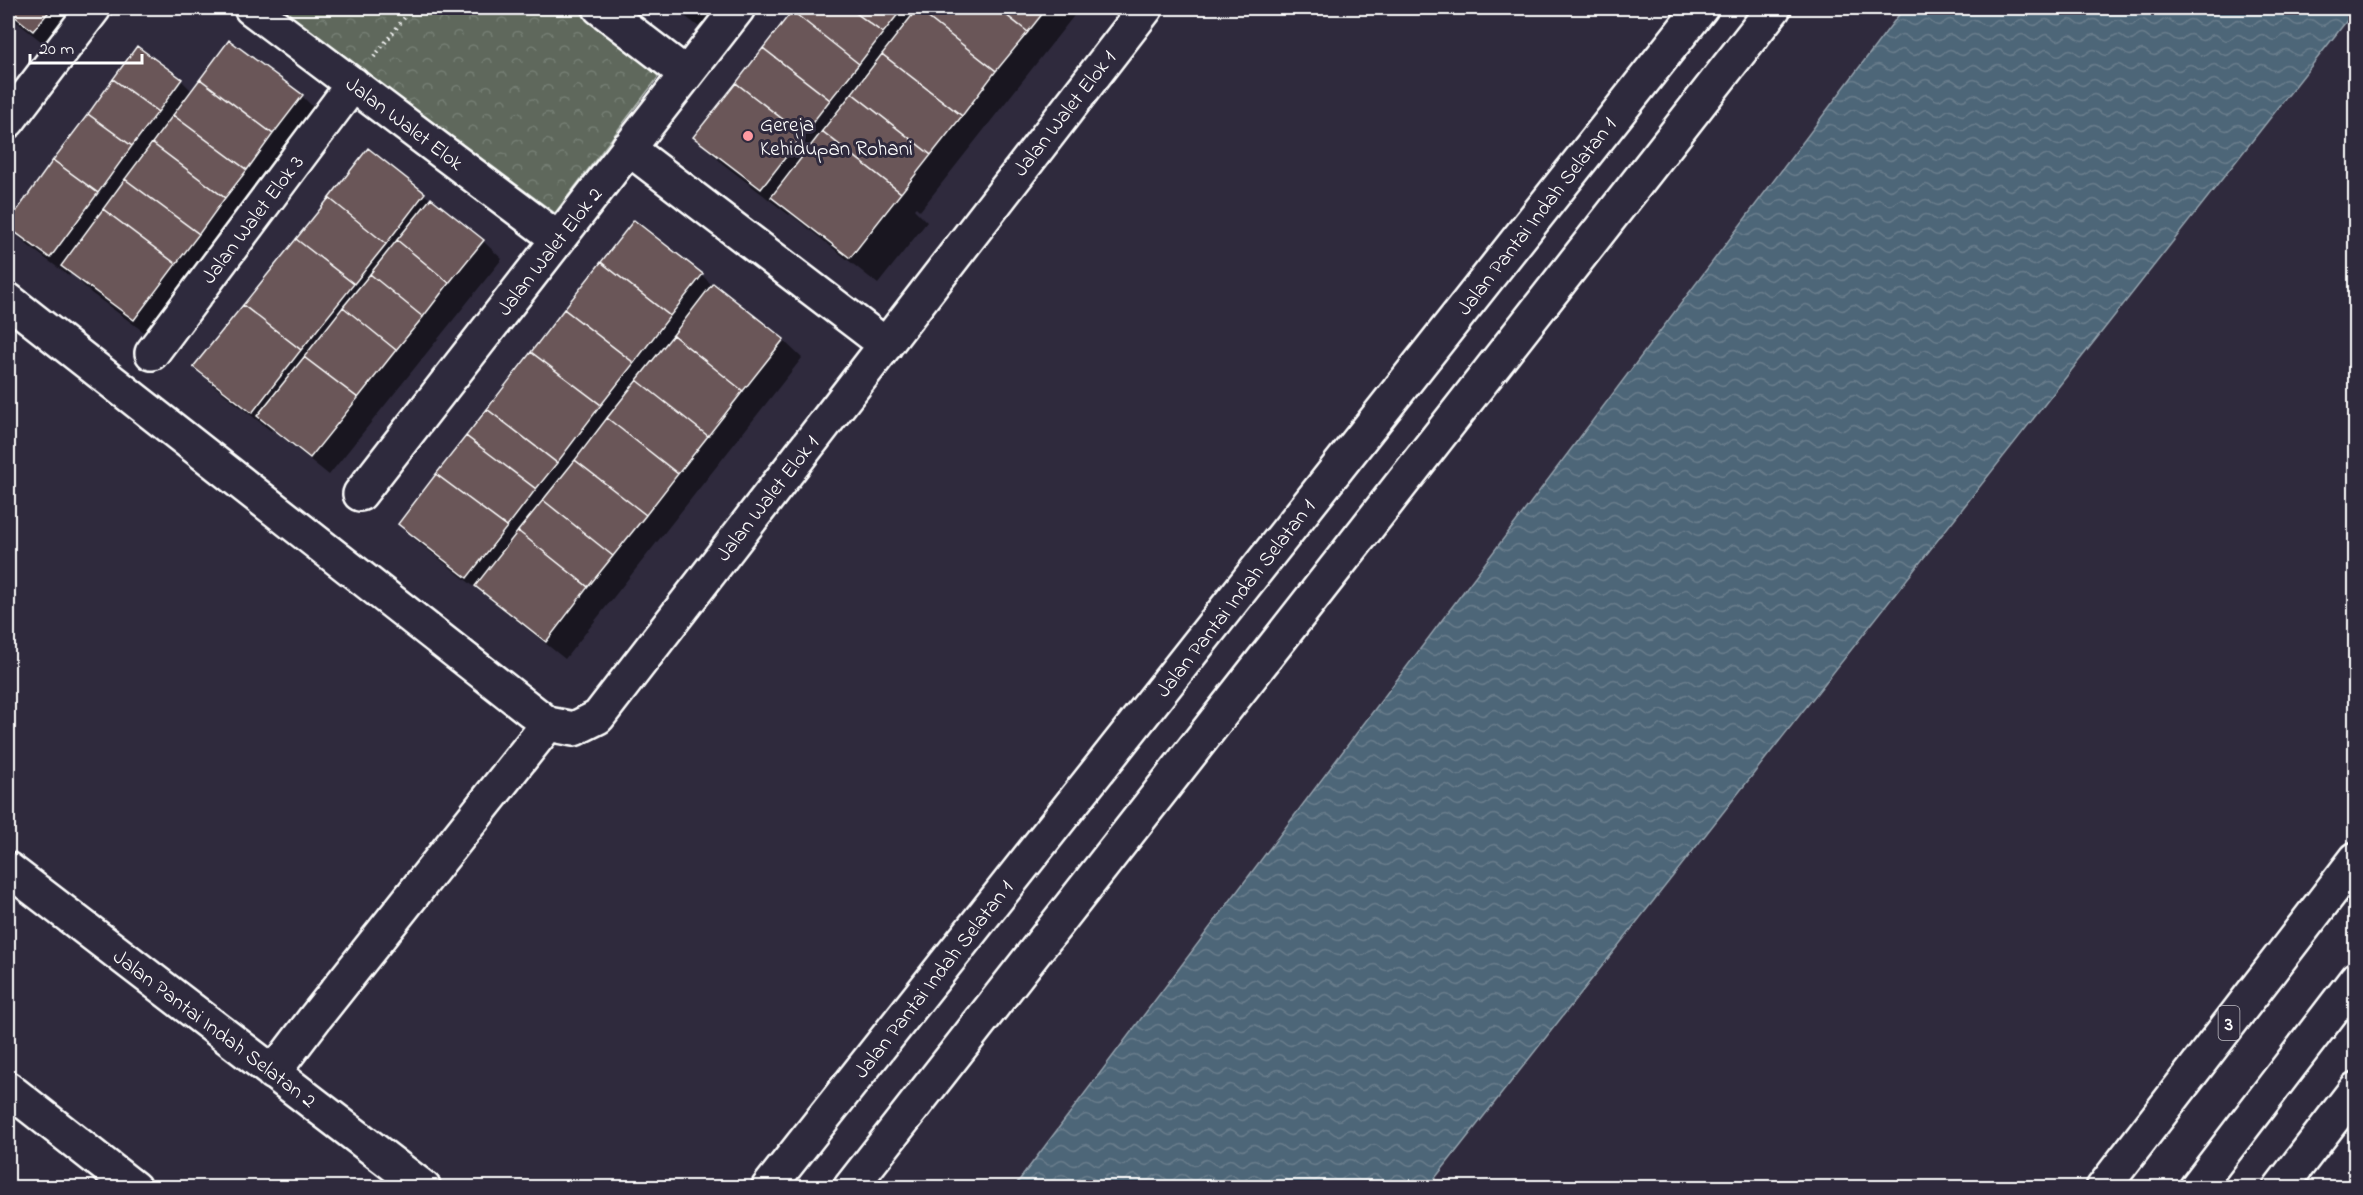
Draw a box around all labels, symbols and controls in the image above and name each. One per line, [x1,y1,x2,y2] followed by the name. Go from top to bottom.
[30,27,142,65] scale bar
[39,37,74,63] text: 20 m
[1007,45,1125,184] street label: Jalan Walet Elok 1
[339,70,470,179] street label: Jalan Walet Elok
[760,111,913,165] place label: Gereja Kehidupan Rohani
[1451,112,1625,323] street label: Jalan Pantai Indah Selatan 1
[741,129,755,143] marker: Gereja Kehidupan Rohani
[195,149,312,291] street label: Jalan Walet Elok 3
[491,181,611,323] street label: Jalan Walet Elok 2
[710,430,828,569] street label: Jalan Walet Elok 1
[1150,494,1324,705] street label: Jalan Pantai Indah Selatan 1
[848,875,1022,1086] street label: Jalan Pantai Indah Selatan 1
[106,943,322,1116] street label: Jalan Pantai Indah Selatan 2
[2218,1006,2240,1040] road number: 3

